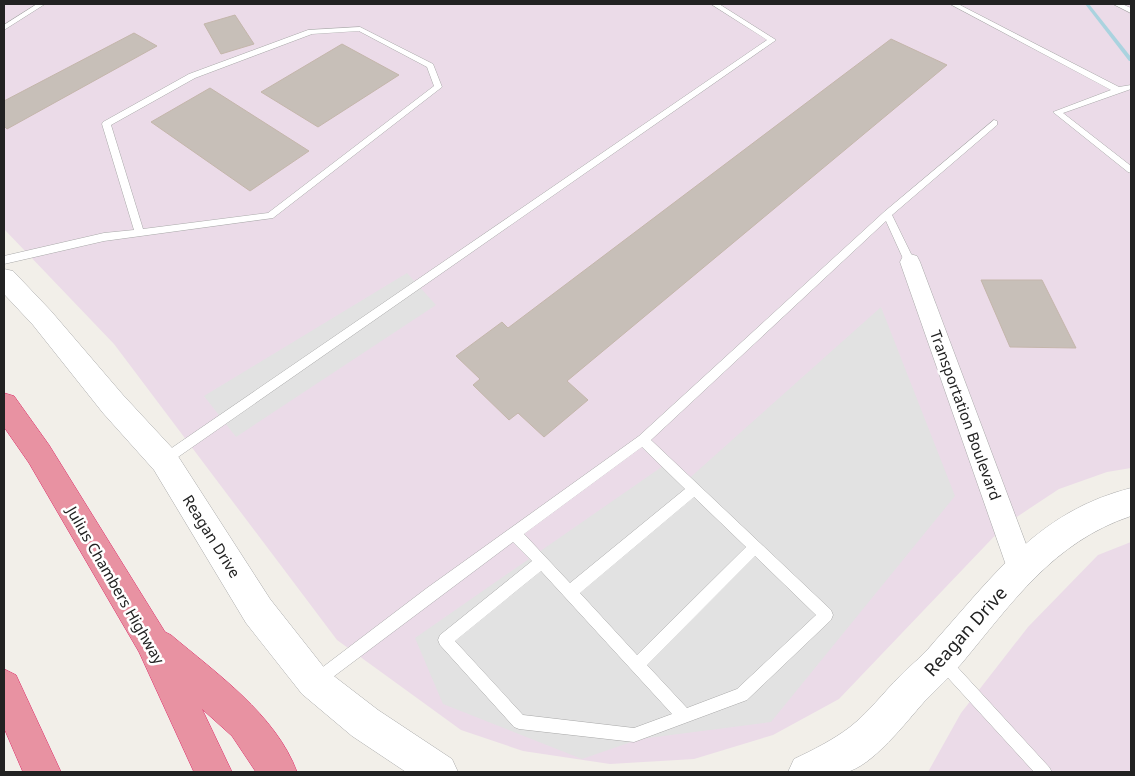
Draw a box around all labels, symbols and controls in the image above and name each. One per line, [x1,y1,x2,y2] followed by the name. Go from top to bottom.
[926,327,1006,503] street label: Transportation Boulevard
[179,491,245,581] street label: Reagan Drive
[62,501,170,668] street label: Julius Chambers Highway
[918,581,1012,681] street label: Reagan Drive

